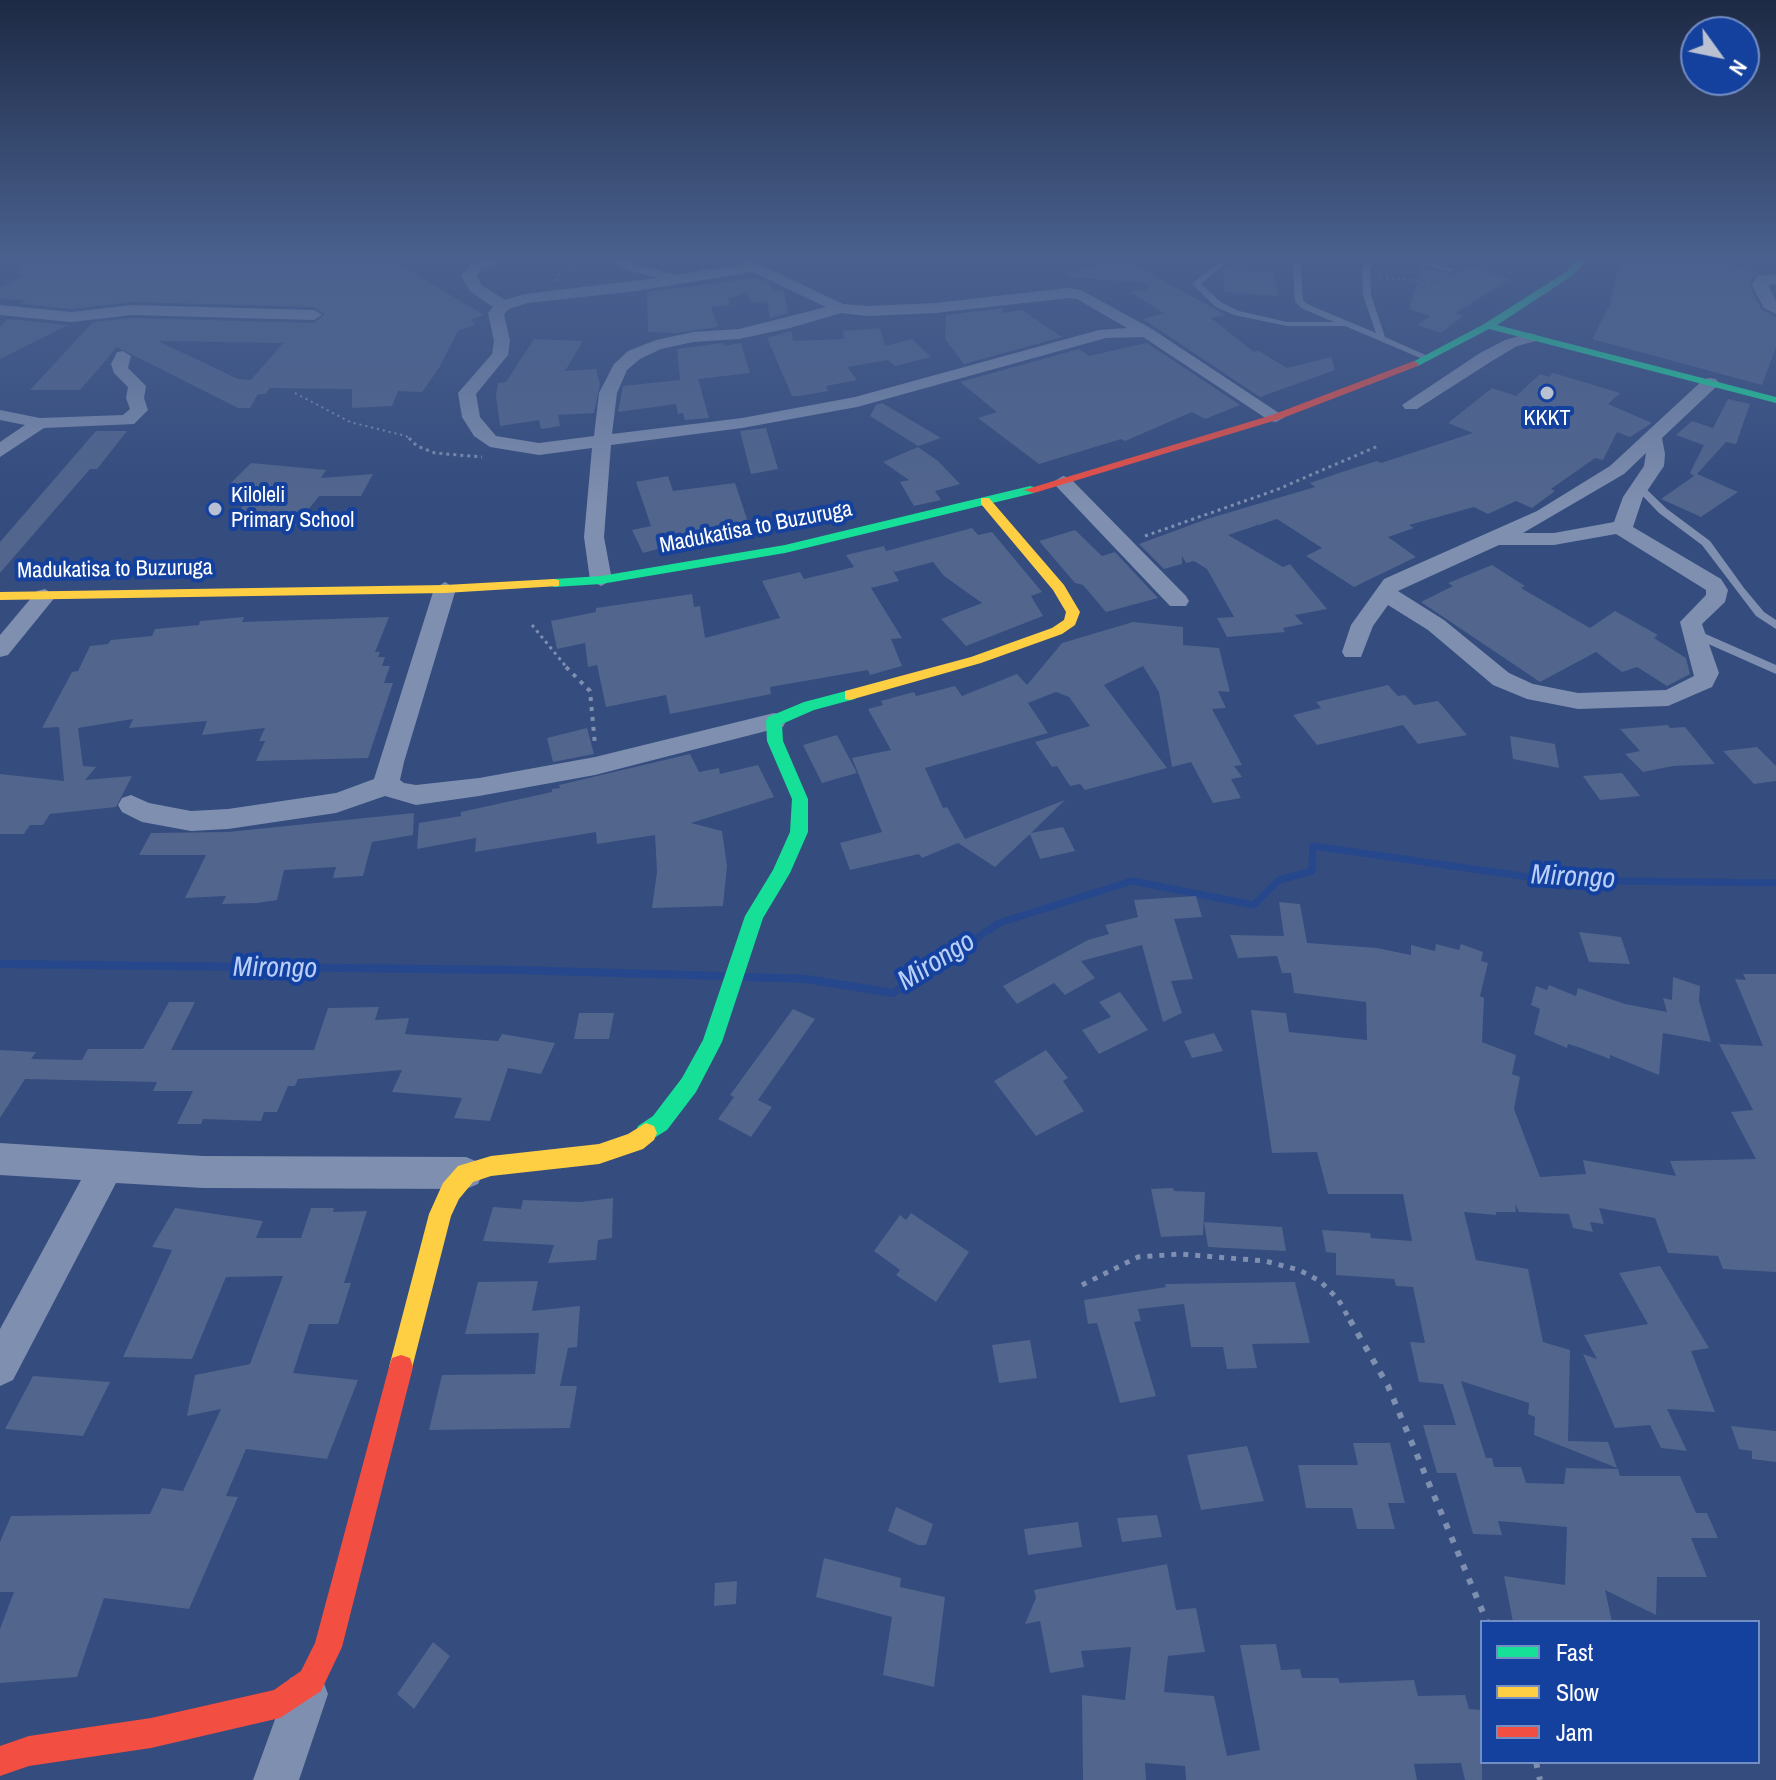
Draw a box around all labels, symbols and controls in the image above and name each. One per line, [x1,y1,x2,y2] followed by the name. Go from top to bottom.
[1680,16,1760,96] north arrow
[1722,54,1755,82] text: N
[1538,384,1556,402] marker: KKKT
[1523,406,1571,432] place label: KKKT
[231,483,354,534] place label: Kiloleli Primary School
[657,496,855,560] street label: Madukatisa to Buzuruga
[206,500,224,518] marker: Kiloleli Primary School
[17,555,213,585] street label: Madukatisa to Buzuruga
[1530,859,1616,897] water label: Mirongo
[892,925,982,999] water label: Mirongo
[233,951,317,987] water label: Mirongo
[1480,1620,1760,1764] legend
[1556,1636,1593,1668] text: Fast
[1556,1676,1599,1708] text: Slow
[1556,1716,1593,1748] text: Jam

